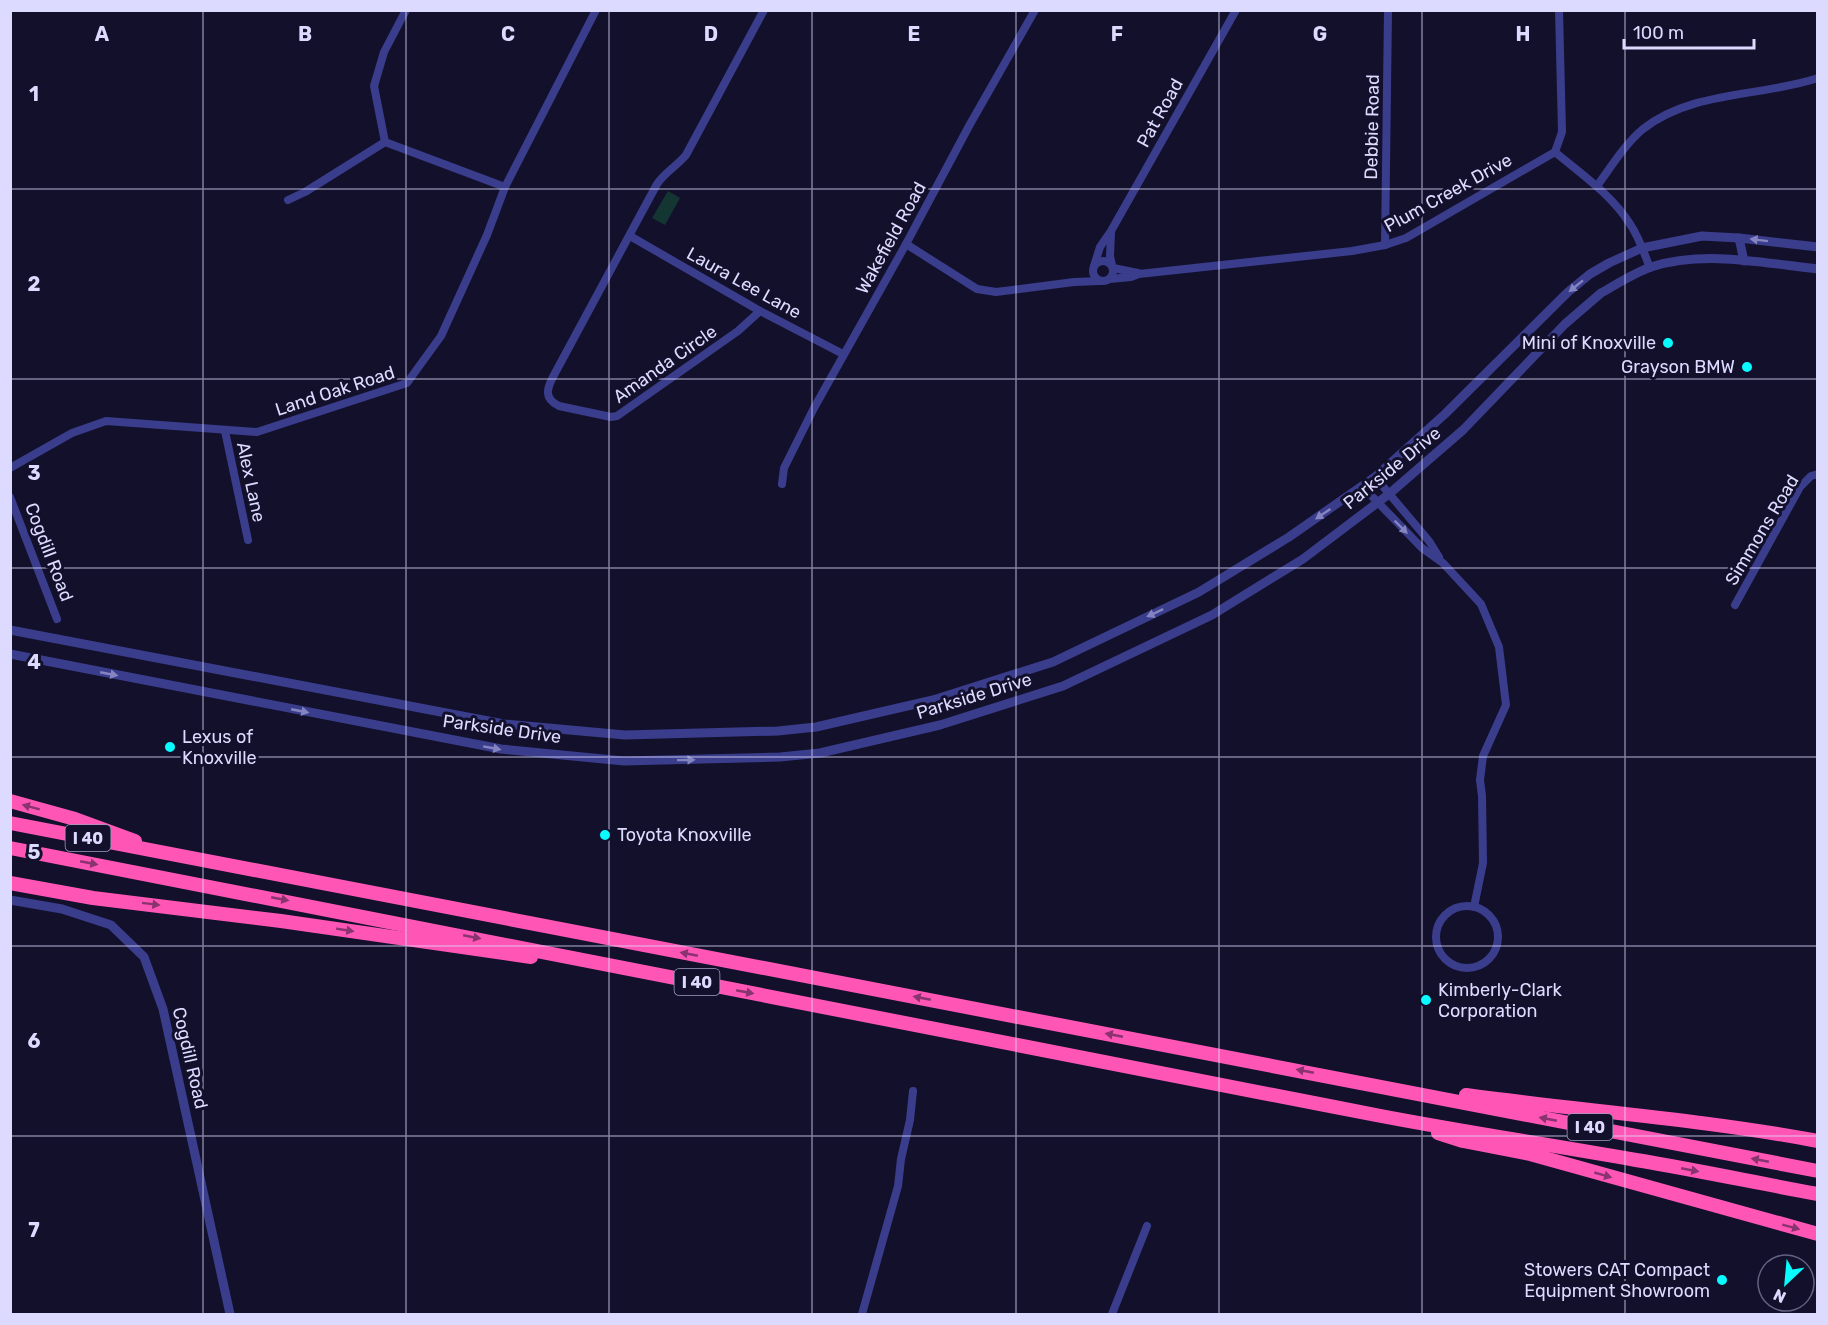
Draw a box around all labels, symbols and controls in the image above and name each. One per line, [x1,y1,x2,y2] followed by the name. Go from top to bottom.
[1624,12,1754,50] scale bar
[95,22,110,46] text: A
[298,22,312,46] text: B
[501,22,515,46] text: C
[704,22,718,46] text: D
[908,22,920,46] text: E
[1111,22,1123,46] text: F
[1313,22,1327,46] text: G
[1516,22,1530,46] text: H
[1633,22,1684,44] text: 100 m
[1360,74,1384,180] street label: Debbie Road
[1132,75,1188,151] street label: Pat Road
[29,82,39,106] text: 1
[1380,149,1516,237] street label: Plum Creek Drive
[851,178,931,298] street label: Wakefield Road
[1750,235,1769,245] one-way arrow
[683,242,805,324] street label: Laura Lee Lane
[28,272,41,296] text: 2
[1568,279,1584,292] one-way arrow
[609,320,721,408] street label: Amanda Circle
[1522,332,1656,354] place label: Mini of Knoxville
[1661,336,1675,350] marker: Mini of Knoxville
[1621,356,1735,378] place label: Grayson BMW
[1740,360,1754,374] marker: Grayson BMW
[272,361,398,421] street label: Land Oak Road
[1339,422,1445,514] street label: Parkside Drive
[232,440,270,524] street label: Alex Lane
[27,461,41,485] text: 3
[1720,471,1804,589] street label: Simmons Road
[20,500,78,604] street label: Cogdill Road
[1315,508,1331,520] one-way arrow
[1394,519,1408,533] one-way arrow
[1146,609,1163,618] one-way arrow
[27,650,41,674] text: 4
[914,668,1034,724] street label: Parkside Drive
[100,670,119,679] one-way arrow
[291,707,310,716] one-way arrow
[441,710,563,748] street label: Parkside Drive
[182,726,257,769] place label: Lexus of Knoxville
[163,740,177,754] marker: Lexus of Knoxville
[482,743,501,752] one-way arrow
[677,755,696,764] one-way arrow
[22,801,40,811] one-way arrow
[617,824,752,846] place label: Toyota Knoxville
[66,825,110,851] road number: I 40
[598,828,612,842] marker: Toyota Knoxville
[28,840,41,864] text: 5
[79,859,98,868] one-way arrow
[271,895,290,904] one-way arrow
[142,899,161,909] one-way arrow
[335,926,354,935] one-way arrow
[462,933,481,942] one-way arrow
[680,949,699,958] one-way arrow
[674,969,720,995] road number: I 40
[1438,979,1563,1022] place label: Kimberly-Clark Corporation
[736,988,755,997] one-way arrow
[912,993,931,1002] one-way arrow
[1419,993,1433,1007] marker: Kimberly-Clark Corporation
[168,1005,212,1111] street label: Cogdill Road
[27,1029,41,1053] text: 6
[1104,1030,1123,1039] one-way arrow
[1296,1066,1315,1075] one-way arrow
[1538,1114,1557,1123] one-way arrow
[1568,1114,1612,1140] road number: I 40
[1750,1155,1769,1164] one-way arrow
[1681,1166,1700,1175] one-way arrow
[1594,1171,1612,1180] one-way arrow
[28,1218,40,1242] text: 7
[1782,1222,1800,1232] one-way arrow
[1756,1253,1816,1313] north arrow
[1524,1259,1710,1302] place label: Stowers CAT Compact Equipment Showroom
[1715,1273,1729,1287] marker: Stowers CAT Compact Equipment Showroom
[1770,1285,1789,1307] text: N

